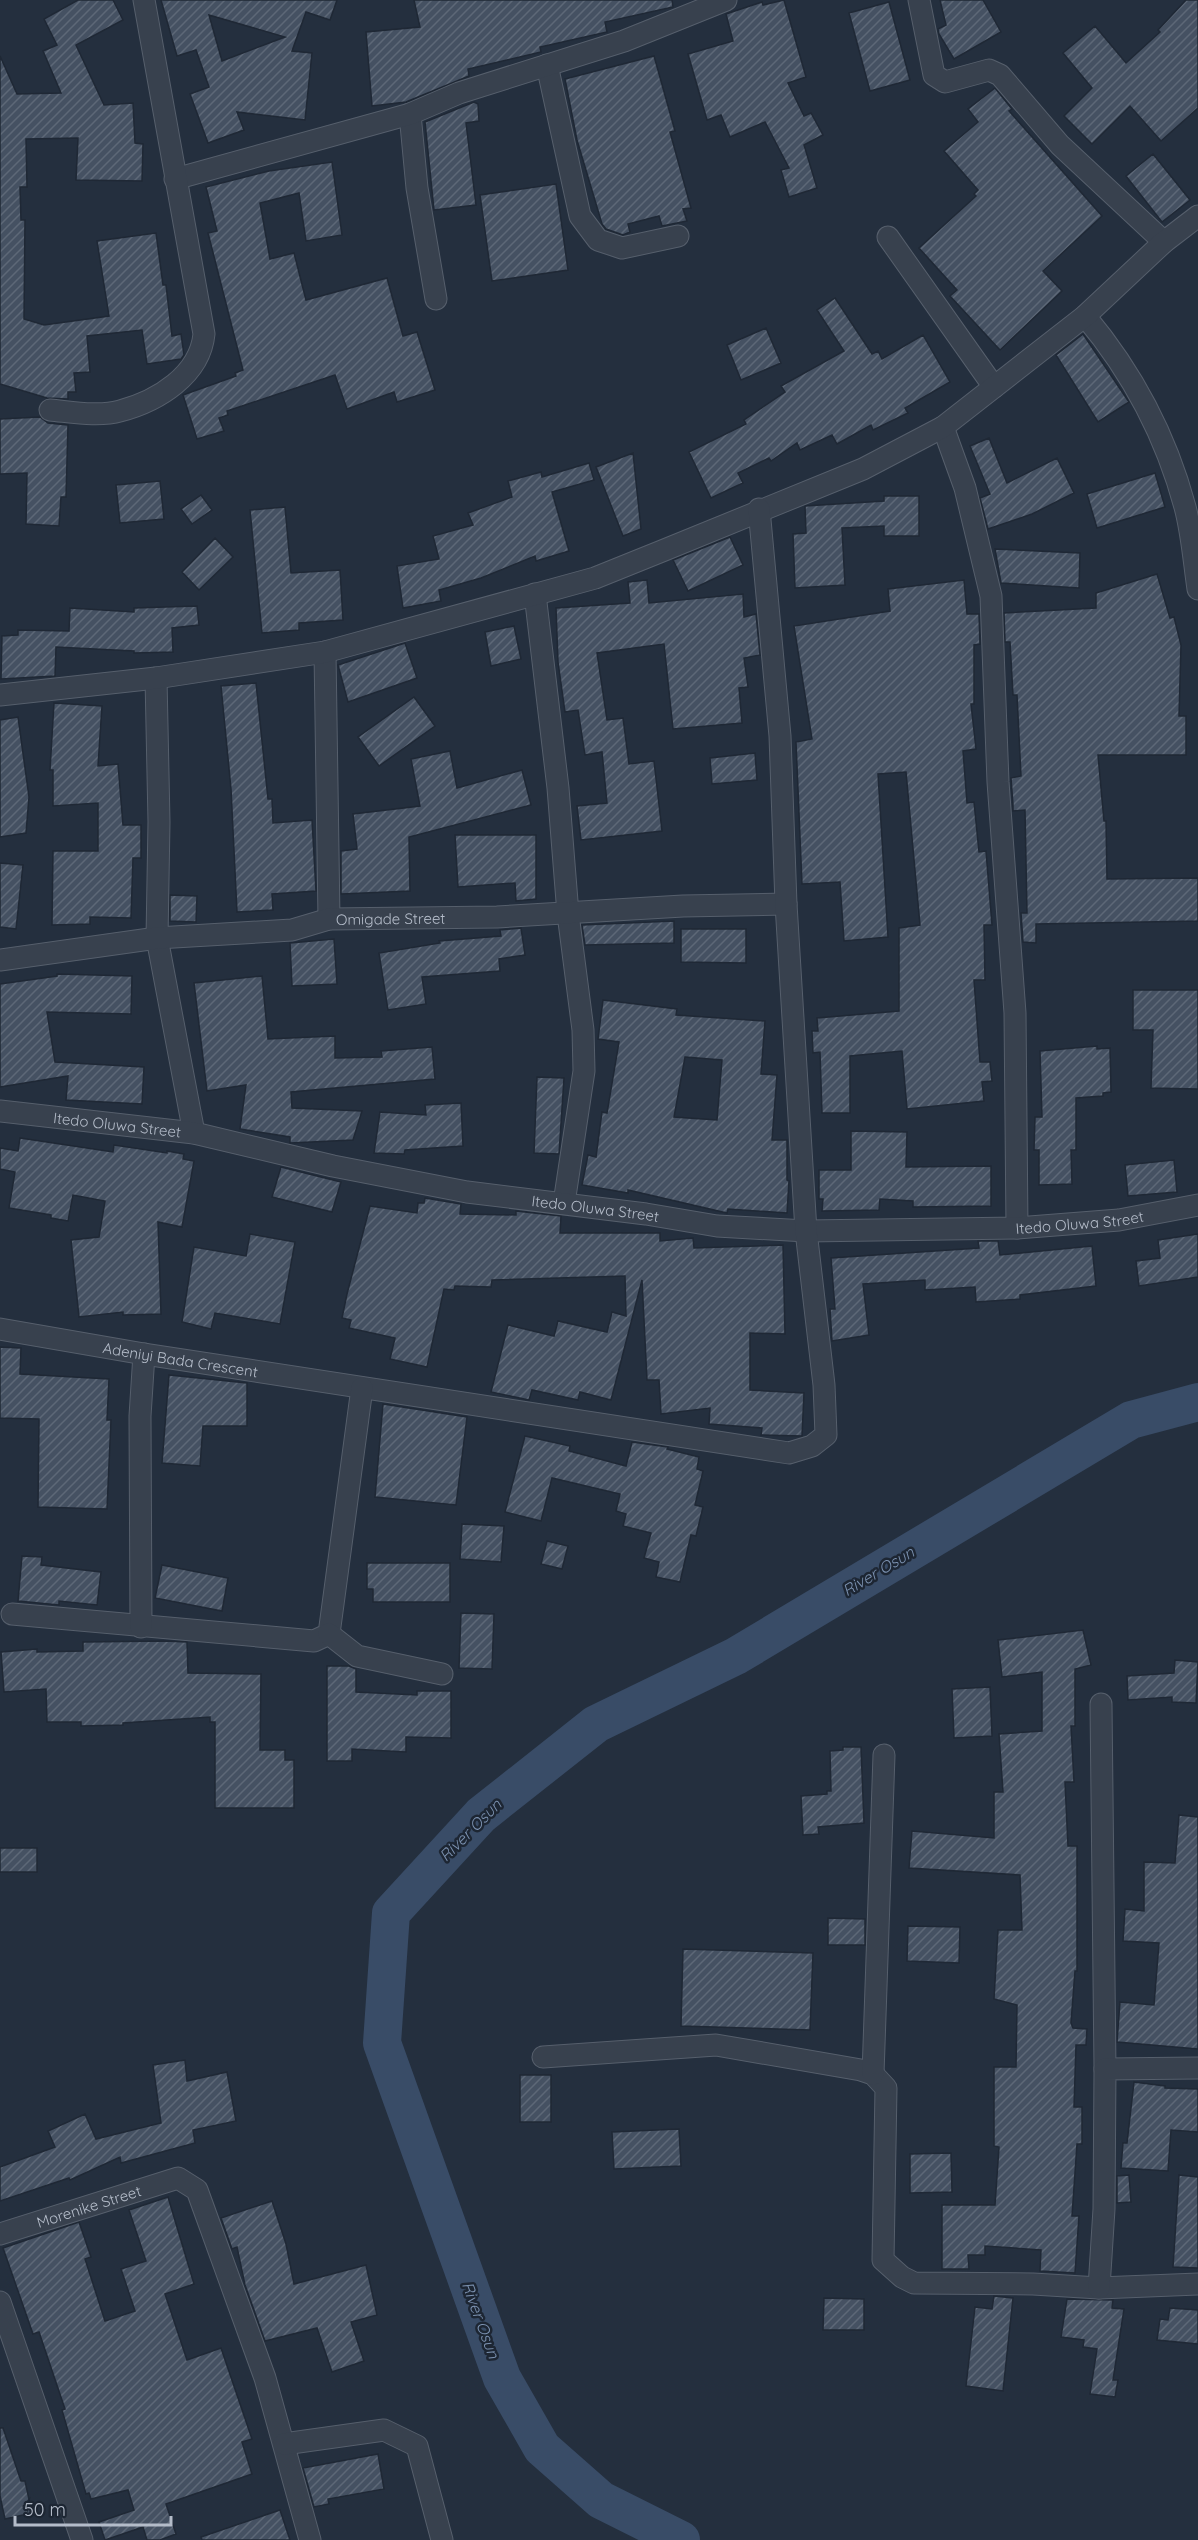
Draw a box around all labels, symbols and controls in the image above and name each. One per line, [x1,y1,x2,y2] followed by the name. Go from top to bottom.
[336,908,445,928] street label: Omigade Street
[52,1108,182,1141] street label: Itedo Oluwa Street
[530,1191,661,1226] street label: Itedo Oluwa Street
[1015,1206,1145,1238] street label: Itedo Oluwa Street
[101,1338,259,1381] street label: Adeniyi Bada Crescent
[838,1541,918,1600] water label: River Osun
[435,1794,506,1865] water label: River Osun
[34,2181,143,2231] street label: Morenike Street
[458,2279,504,2362] water label: River Osun
[15,2489,171,2527] scale bar
[24,2498,66,2521] text: 50 m

